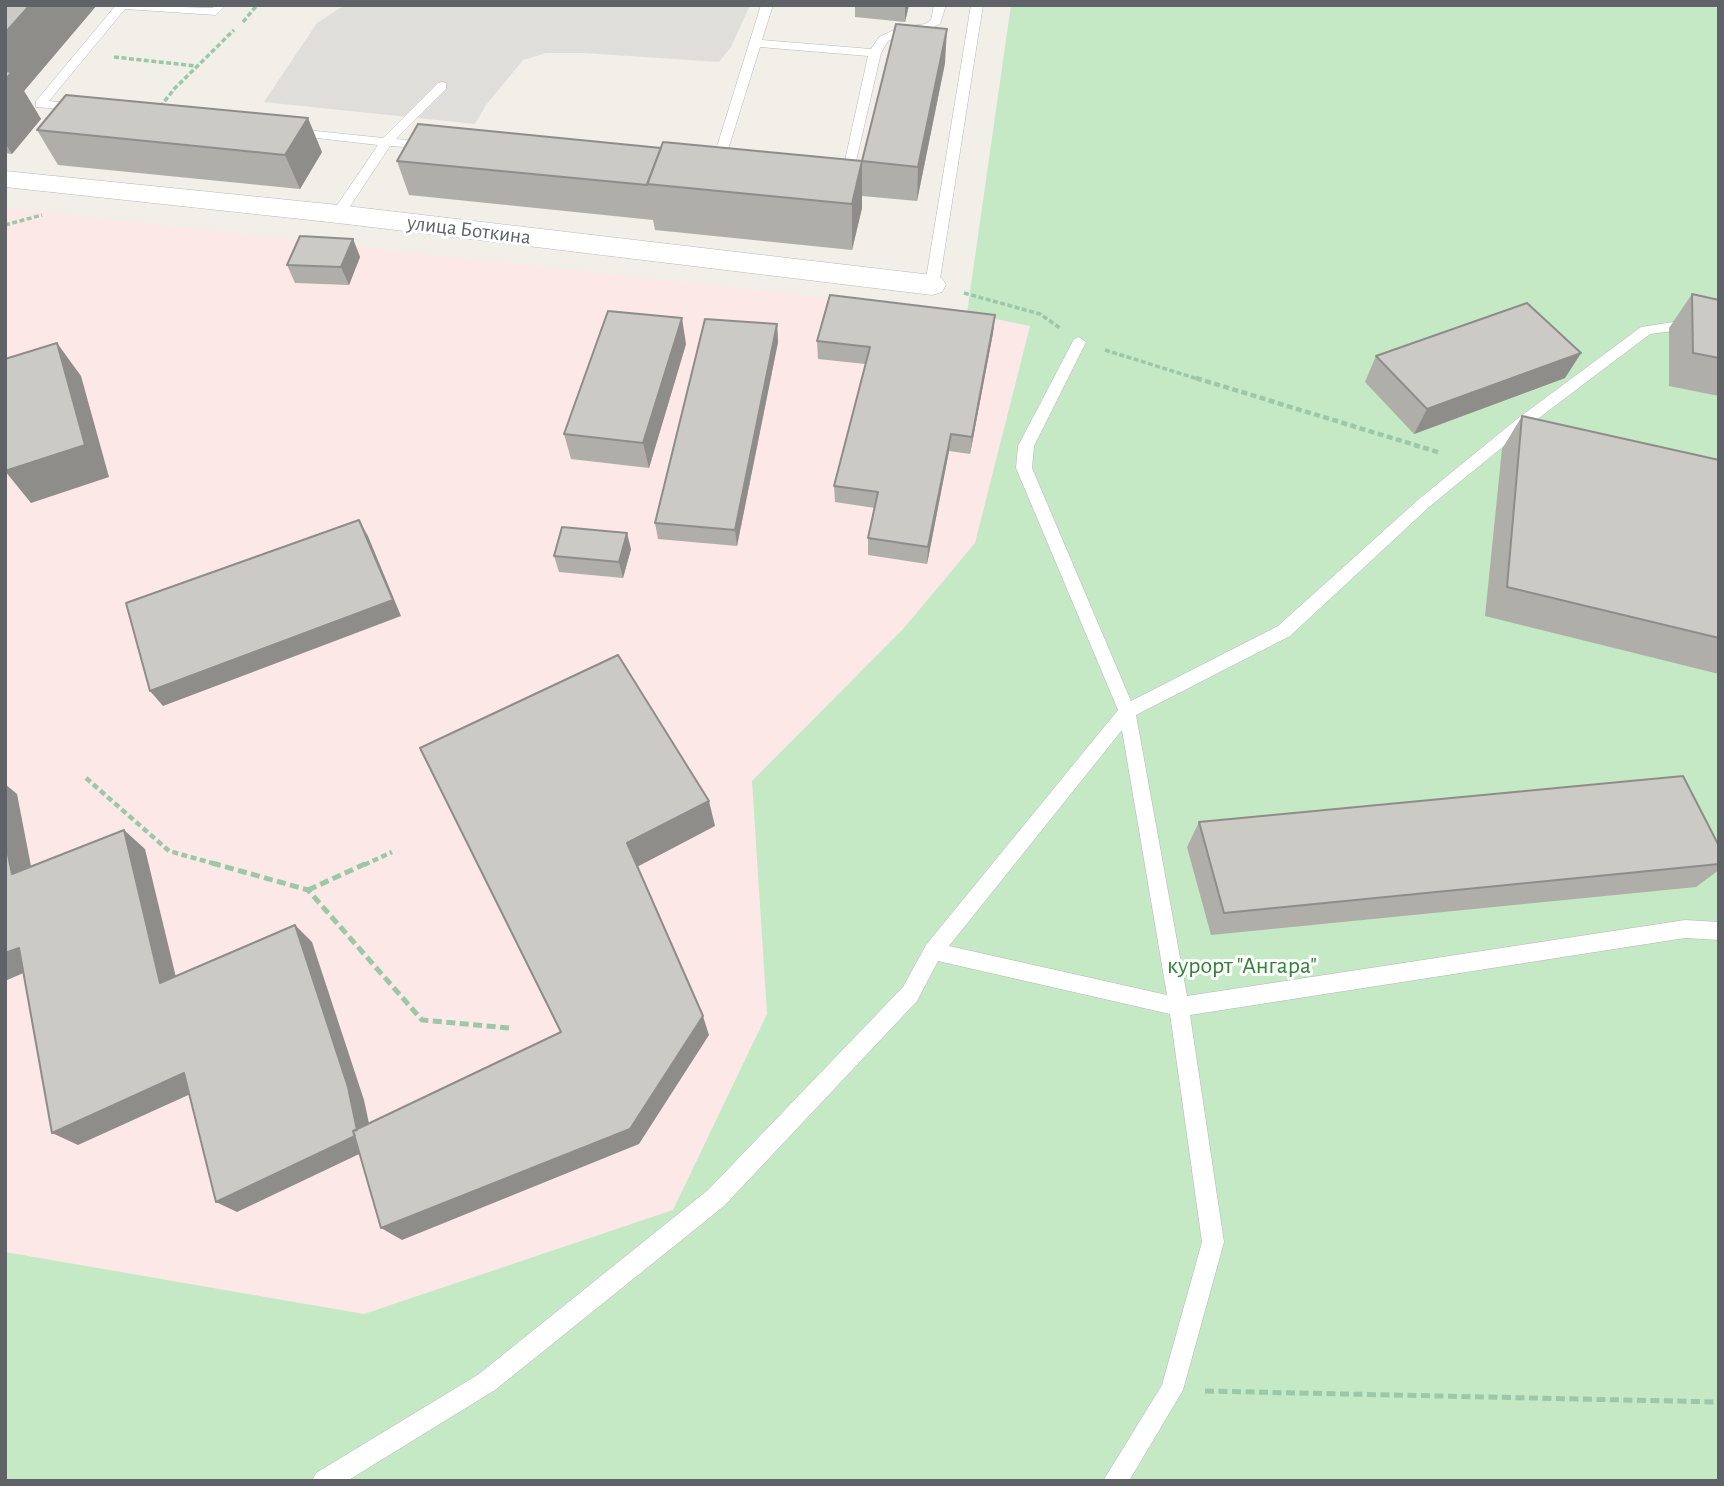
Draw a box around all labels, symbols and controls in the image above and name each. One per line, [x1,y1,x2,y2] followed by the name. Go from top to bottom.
[406,210,532,250] street label: улица Боткина
[1167,952,1317,980] park label: курорт "Ангара"

